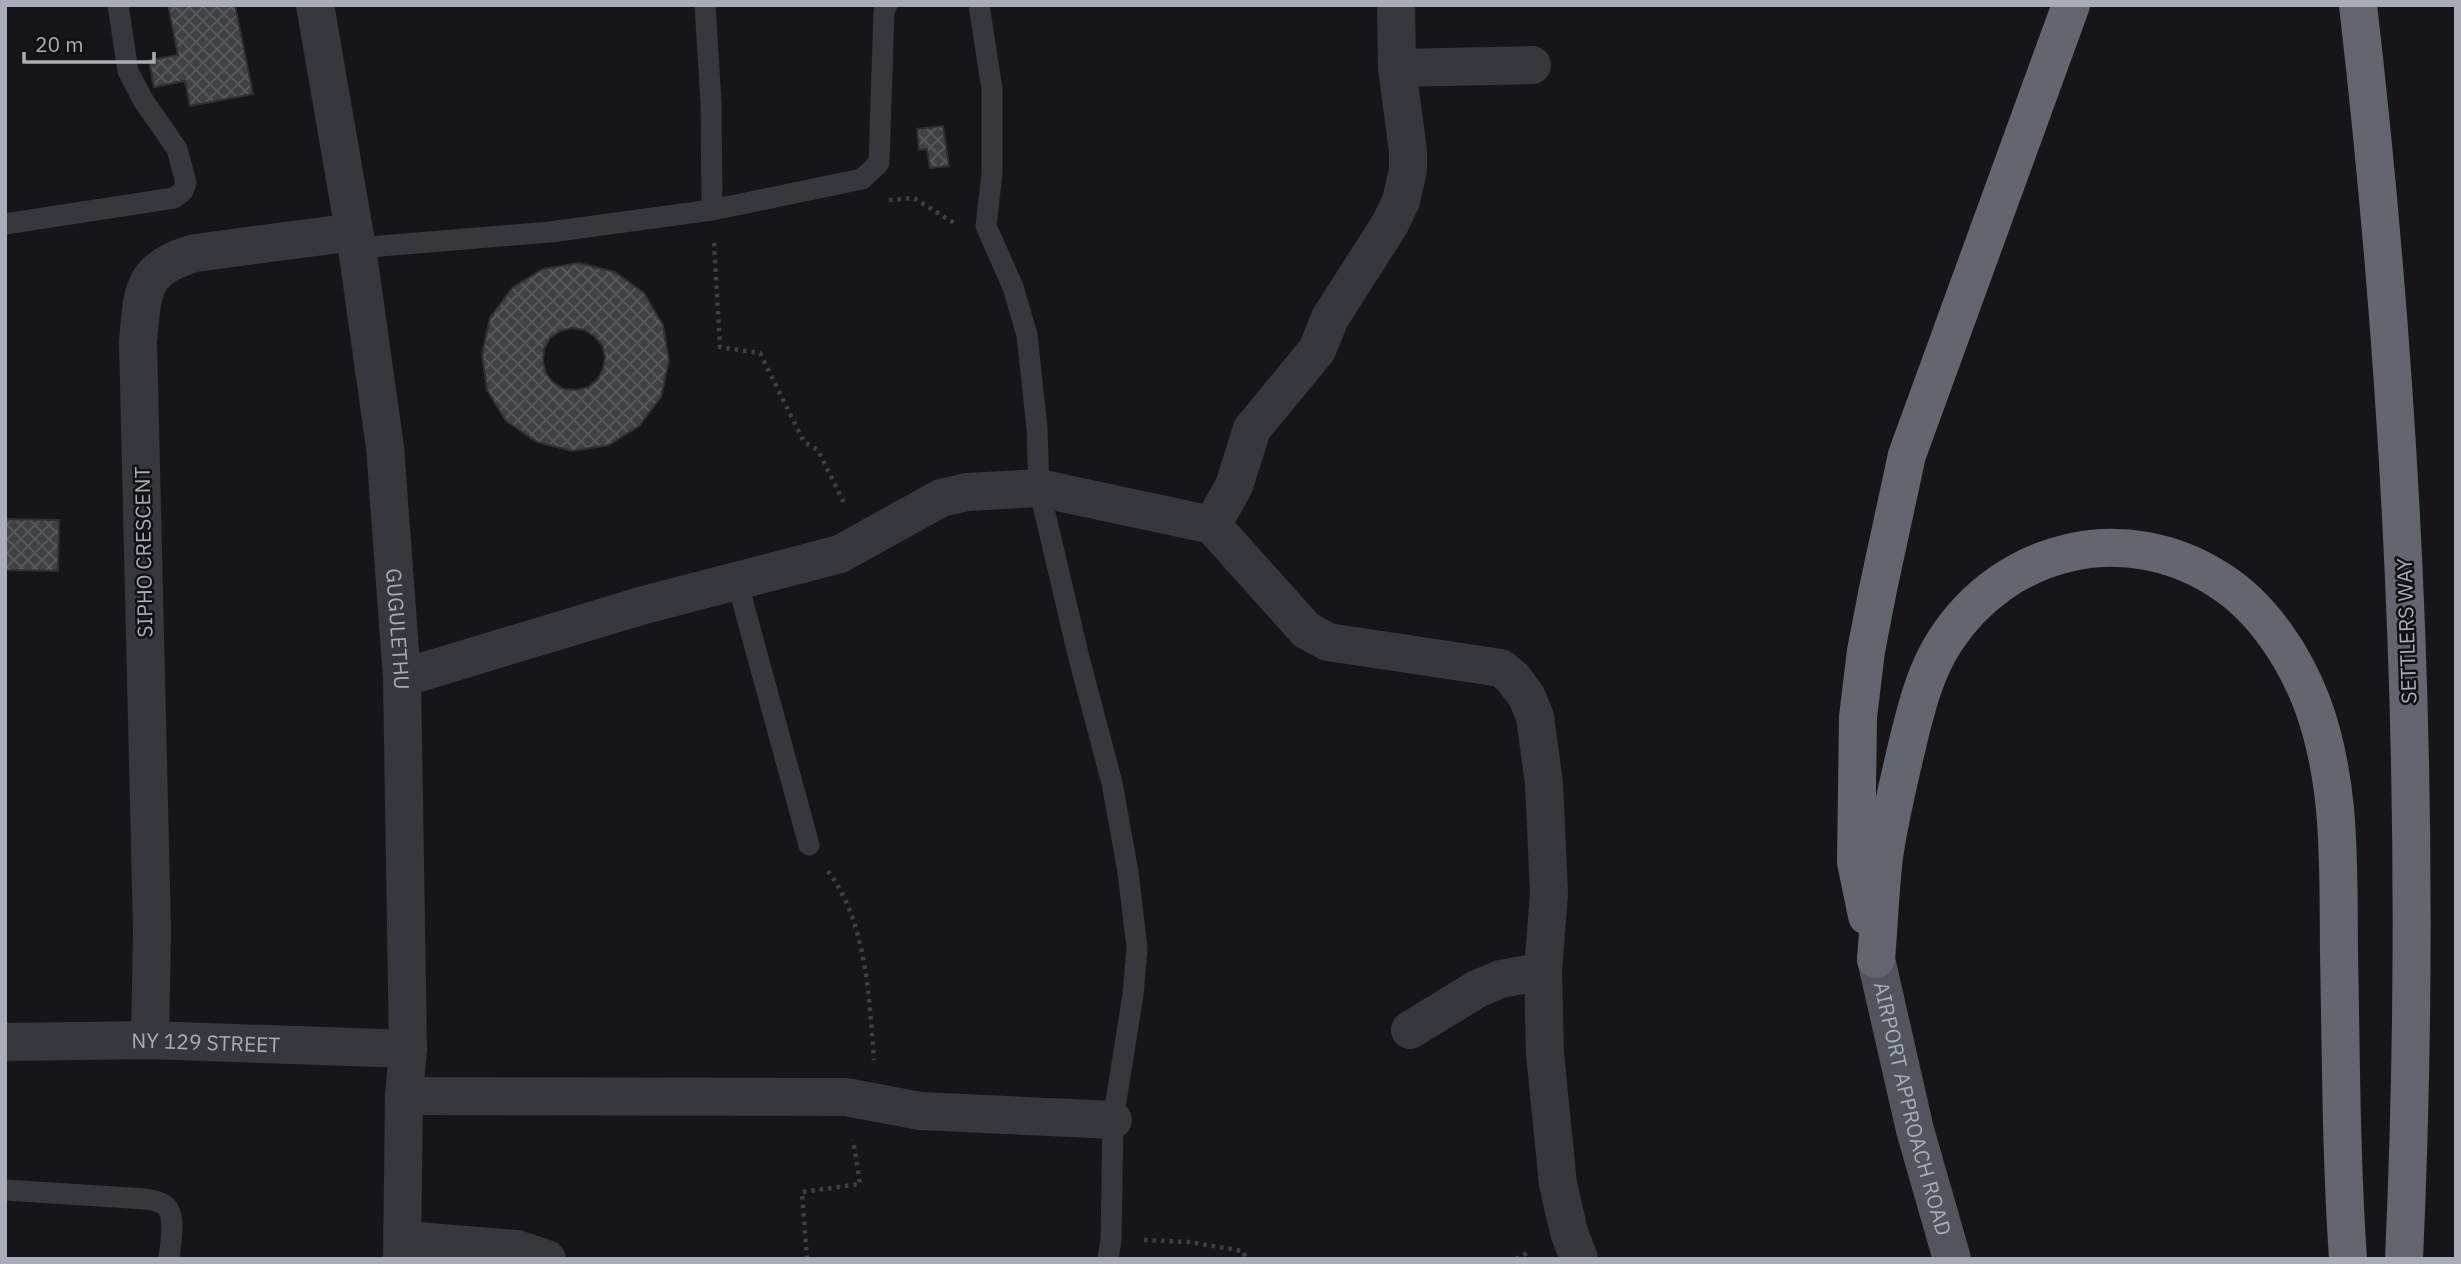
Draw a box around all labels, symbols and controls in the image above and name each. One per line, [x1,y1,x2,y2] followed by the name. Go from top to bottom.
[24,21,154,65] scale bar
[35,30,84,58] text: 20 m
[128,466,158,638] street label: SIPHO CRESCENT
[2389,557,2423,704] street label: SETTLERS WAY
[380,567,416,690] street label: GUGULETHU
[1868,979,1959,1239] street label: AIRPORT APPROACH ROAD
[131,1026,281,1059] street label: NY 129 STREET

